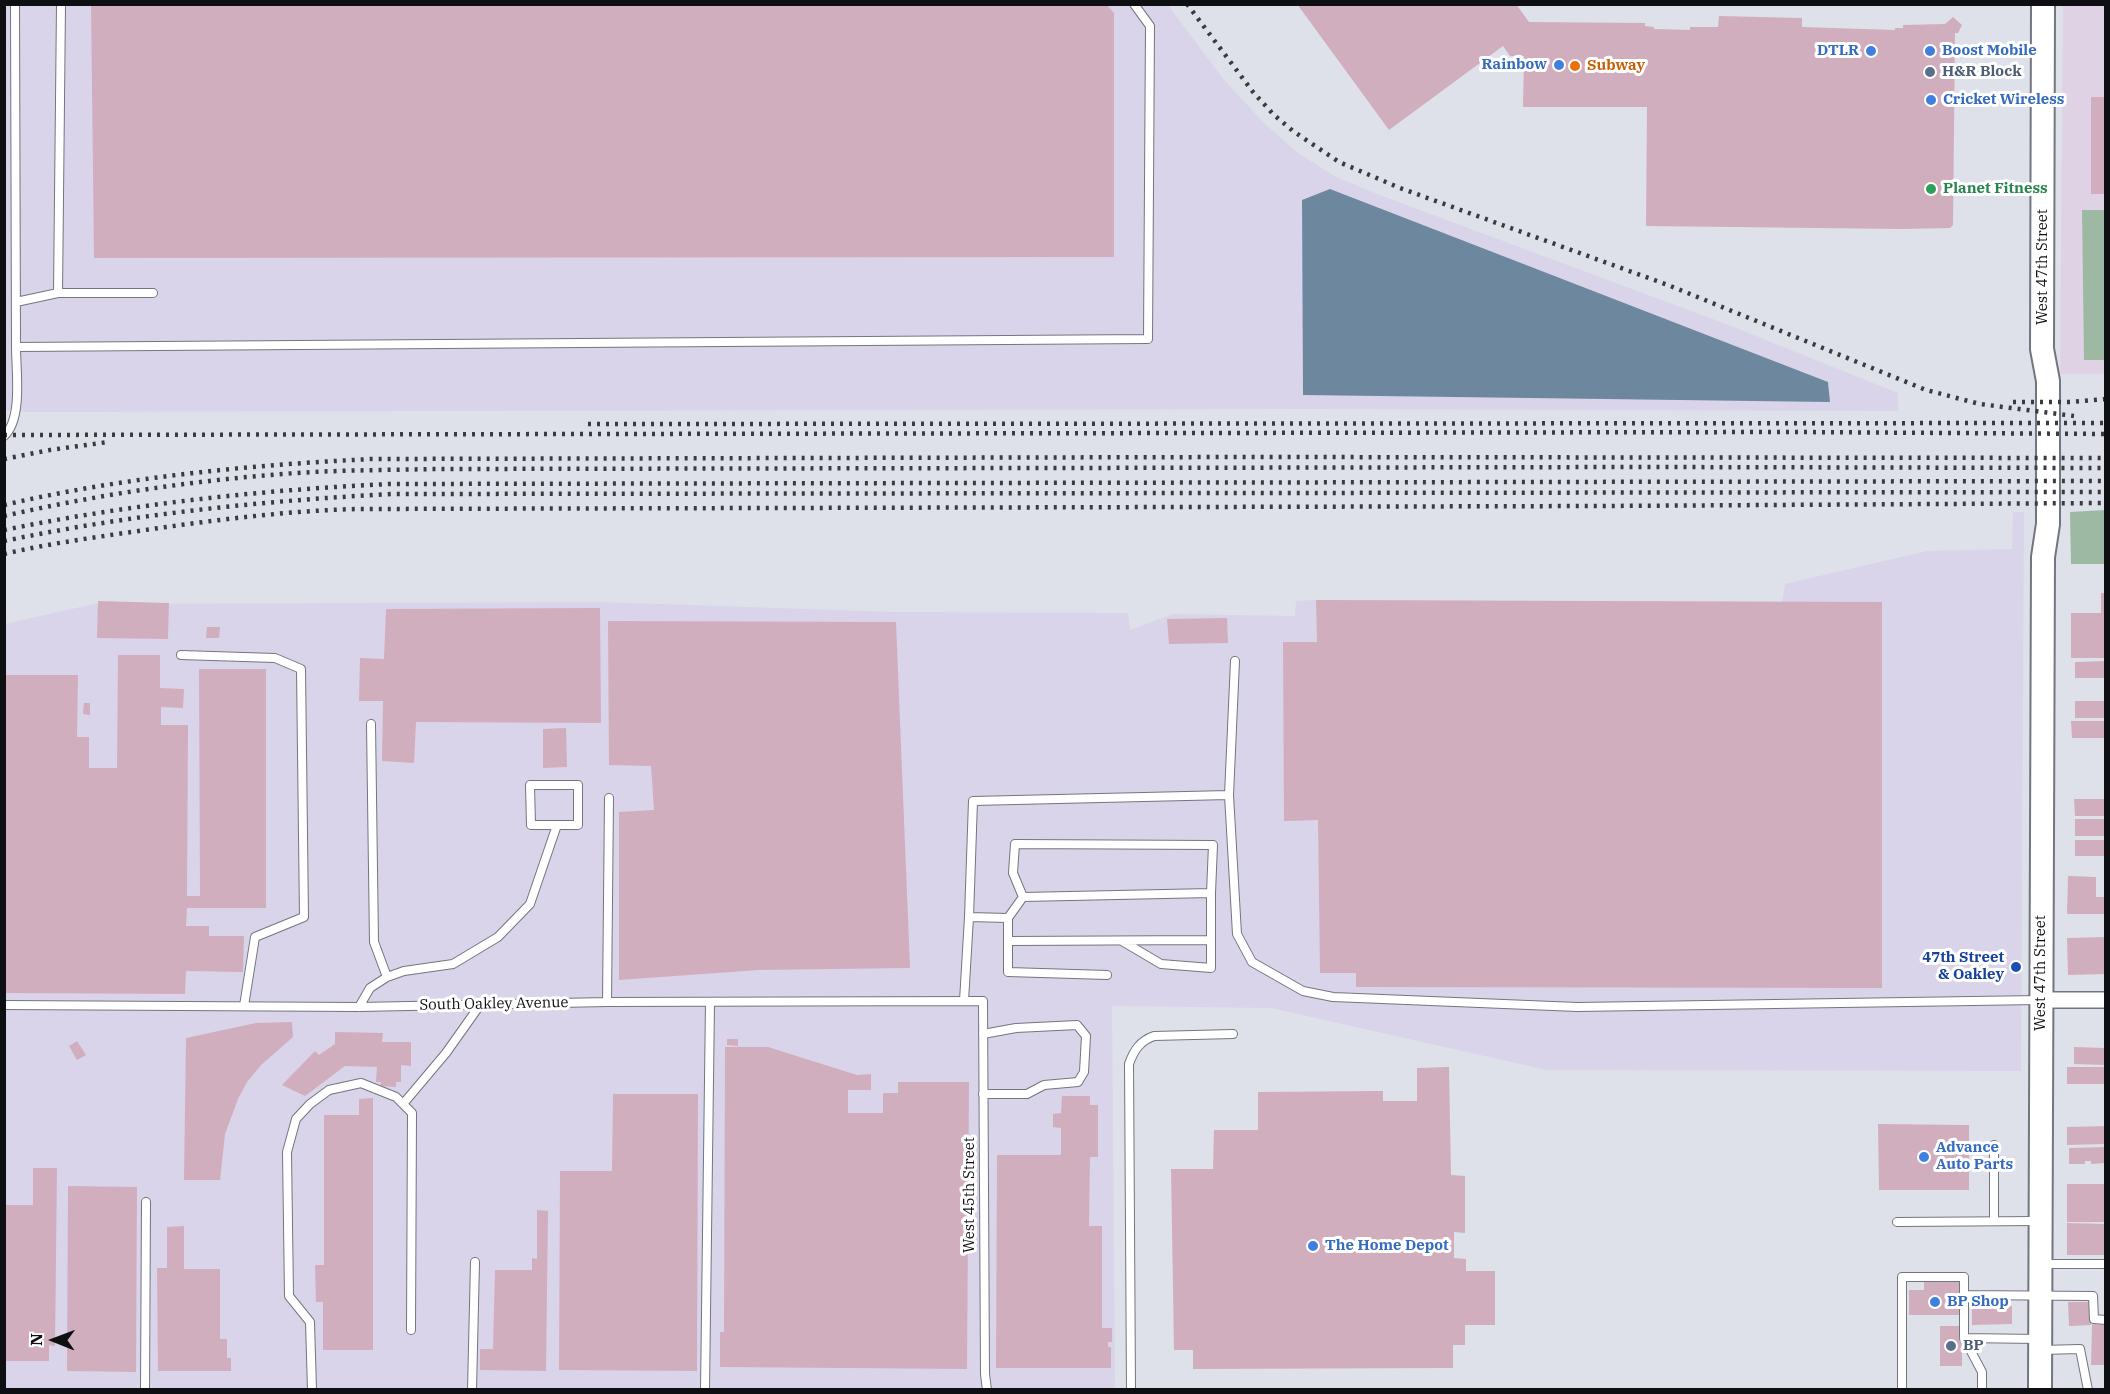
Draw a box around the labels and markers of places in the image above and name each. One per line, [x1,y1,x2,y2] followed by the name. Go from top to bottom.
[1817,42,1859,60] place label: DTLR
[1942,42,2037,60] place label: Boost Mobile
[1864,44,1878,58] marker: DTLR
[1923,44,1937,58] marker: Boost Mobile
[1482,56,1547,74] place label: Rainbow
[1587,57,1645,75] place label: Subway
[1552,58,1566,72] marker: Rainbow
[1568,59,1582,73] marker: Subway
[1942,63,2022,81] place label: H&R Block
[1923,65,1937,79] marker: H&R Block
[1943,91,2064,109] place label: Cricket Wireless
[1924,93,1938,107] marker: Cricket Wireless
[1943,180,2048,198] place label: Planet Fitness
[1924,182,1938,196] marker: Planet Fitness
[1922,949,2004,984] place label: 47th Street & Oakley
[2009,960,2023,974] marker: 47th Street & Oakley
[1936,1139,2013,1174] place label: Advance Auto Parts
[1917,1150,1931,1164] marker: Advance Auto Parts
[1325,1237,1449,1255] place label: The Home Depot
[1306,1239,1320,1253] marker: The Home Depot
[1947,1293,2009,1311] place label: BP Shop
[1928,1295,1942,1309] marker: BP Shop
[1963,1337,1984,1355] place label: BP
[1944,1339,1958,1353] marker: BP

